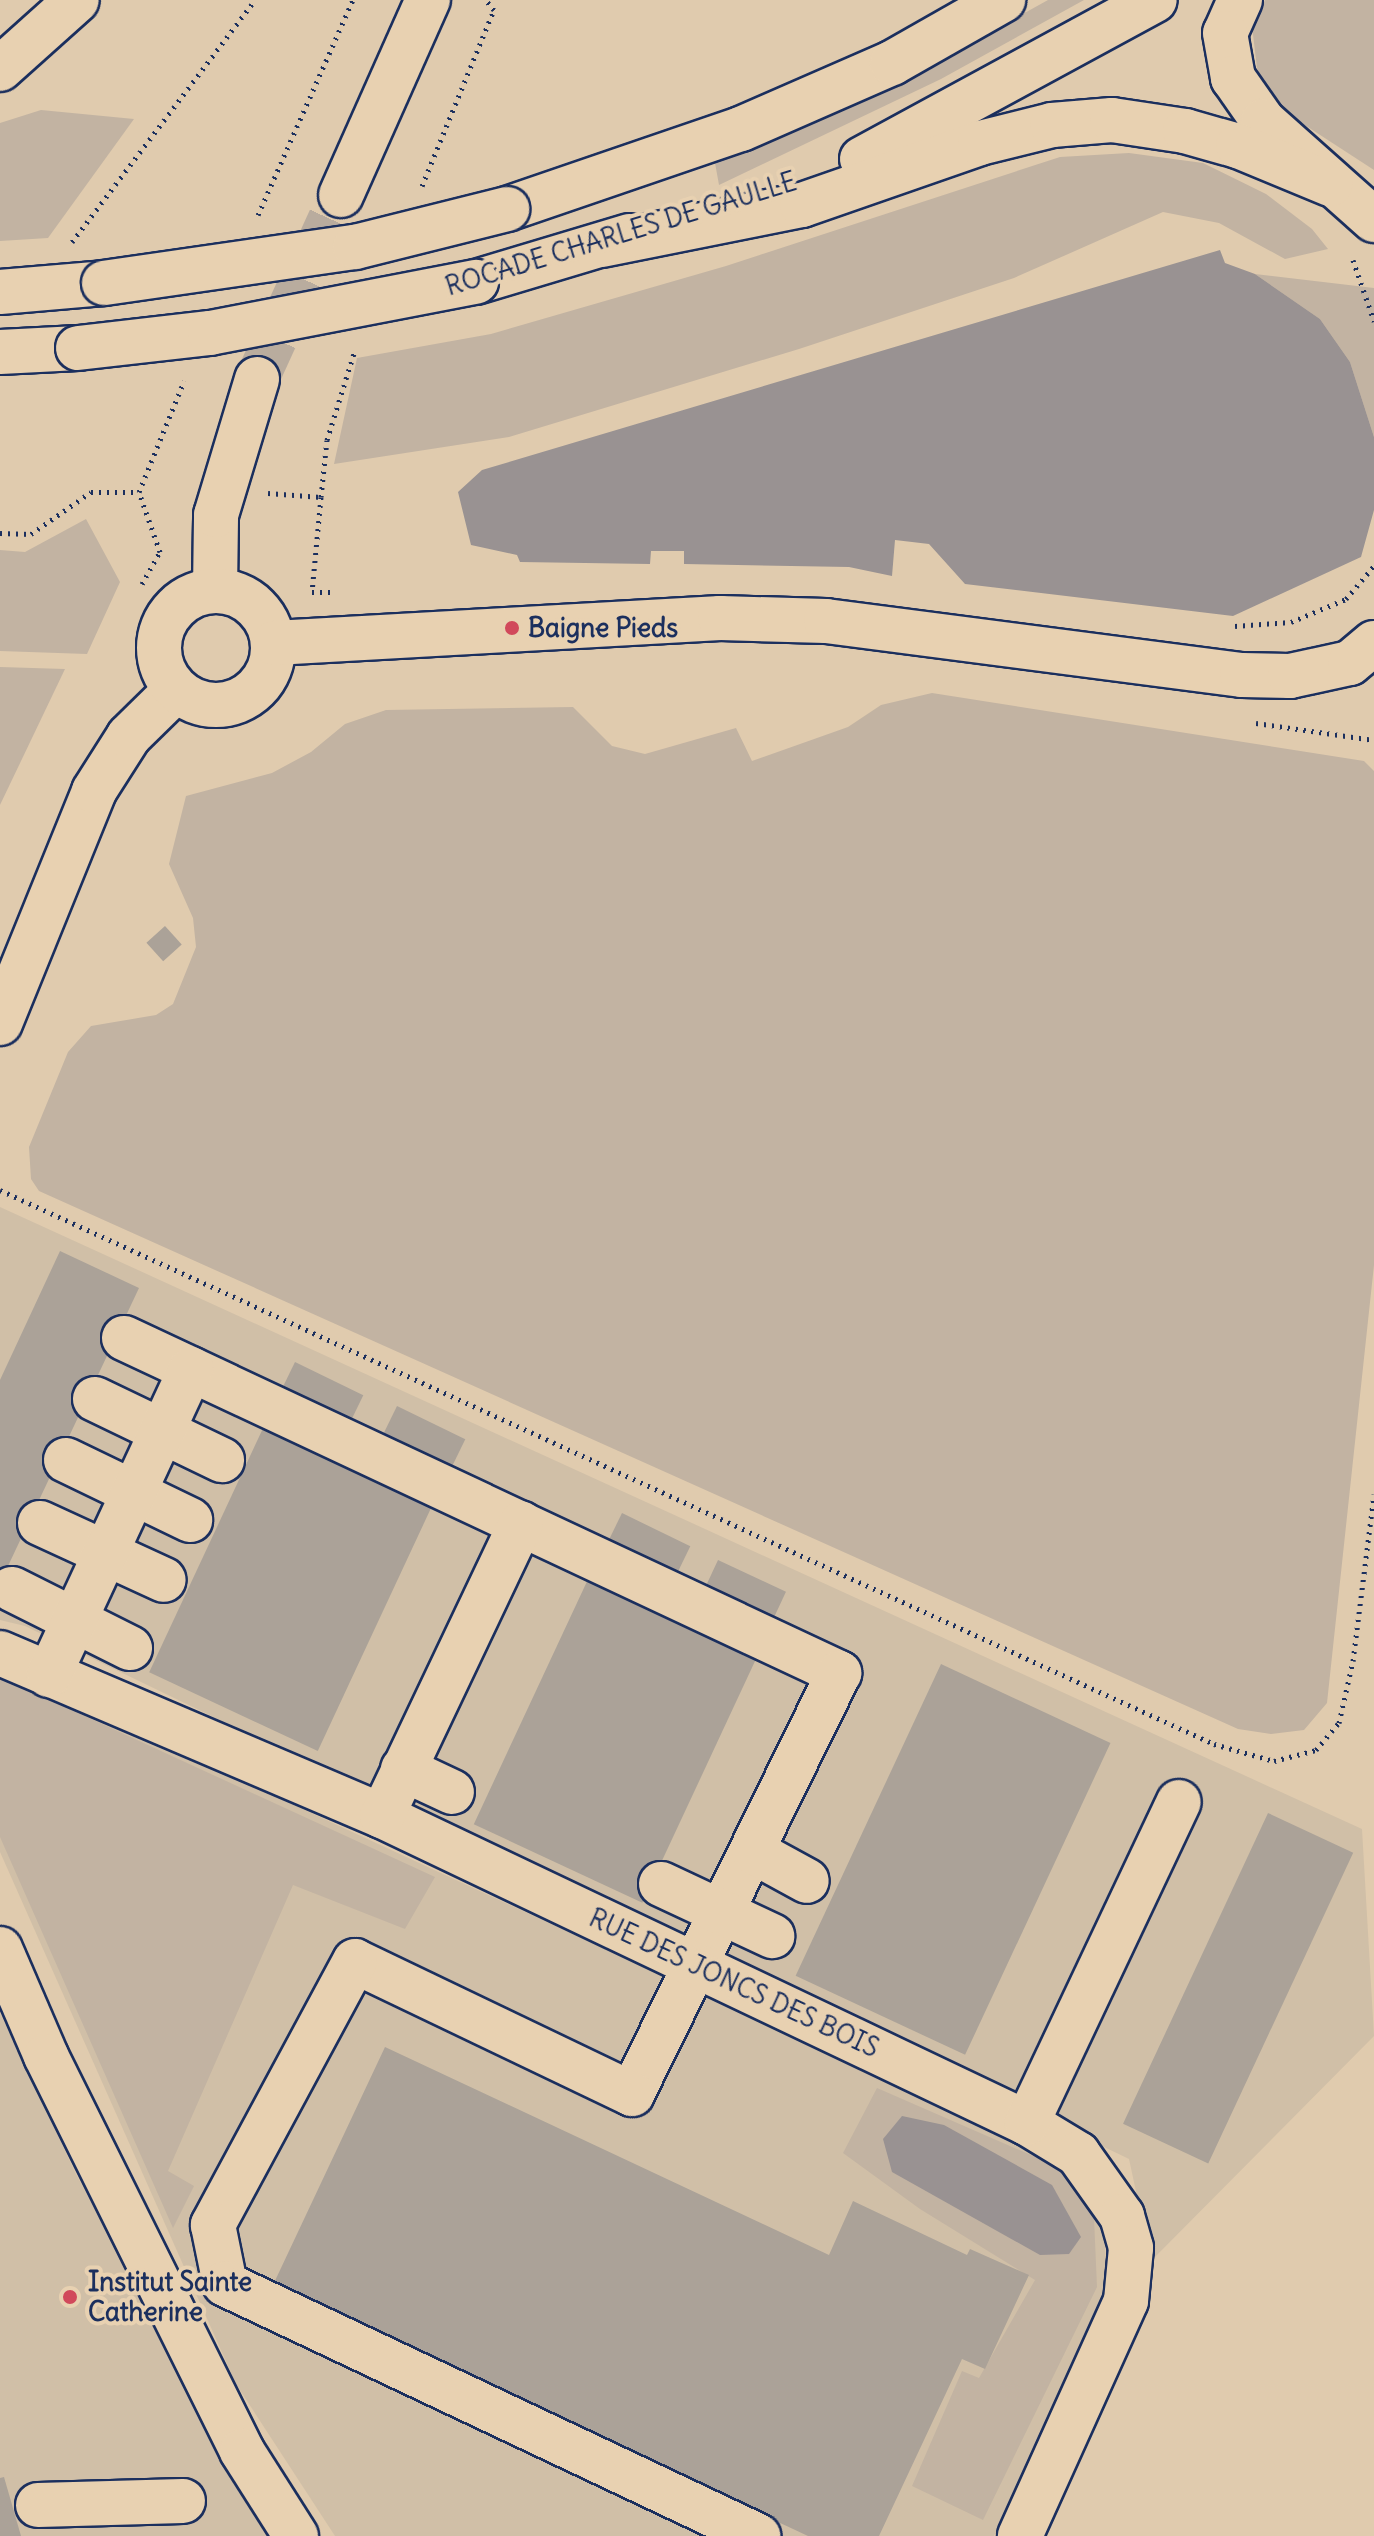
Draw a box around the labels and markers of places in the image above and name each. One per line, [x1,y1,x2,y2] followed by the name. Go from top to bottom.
[528,612,678,644] place label: Baigne Pieds
[503,619,521,637] marker: Baigne Pieds
[88,2266,252,2328] place label: Institut Sainte Catherine
[59,2286,81,2308] marker: Institut Sainte Catherine

